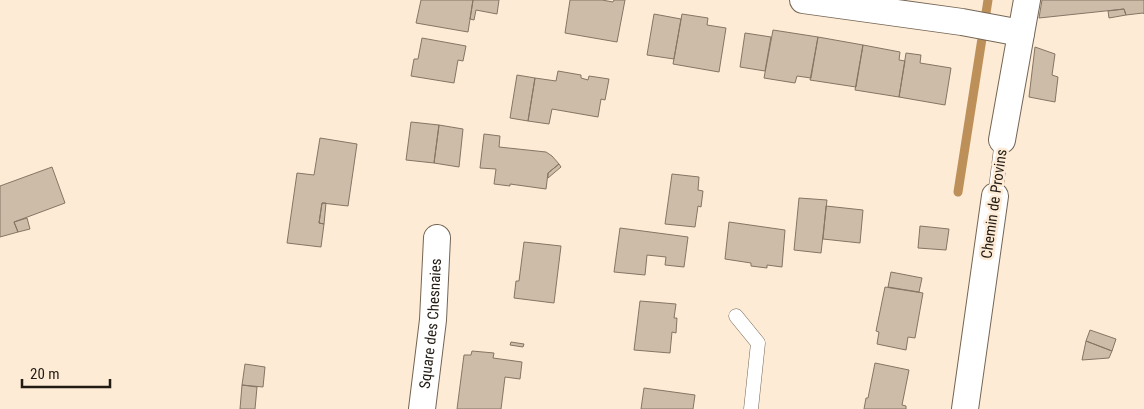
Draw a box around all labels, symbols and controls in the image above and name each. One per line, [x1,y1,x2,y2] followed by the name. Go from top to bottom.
[977,148,1011,260] street label: Chemin de Provins
[416,258,445,390] street label: Square des Chesnaies
[22,356,110,388] scale bar
[30,365,60,383] text: 20 m

